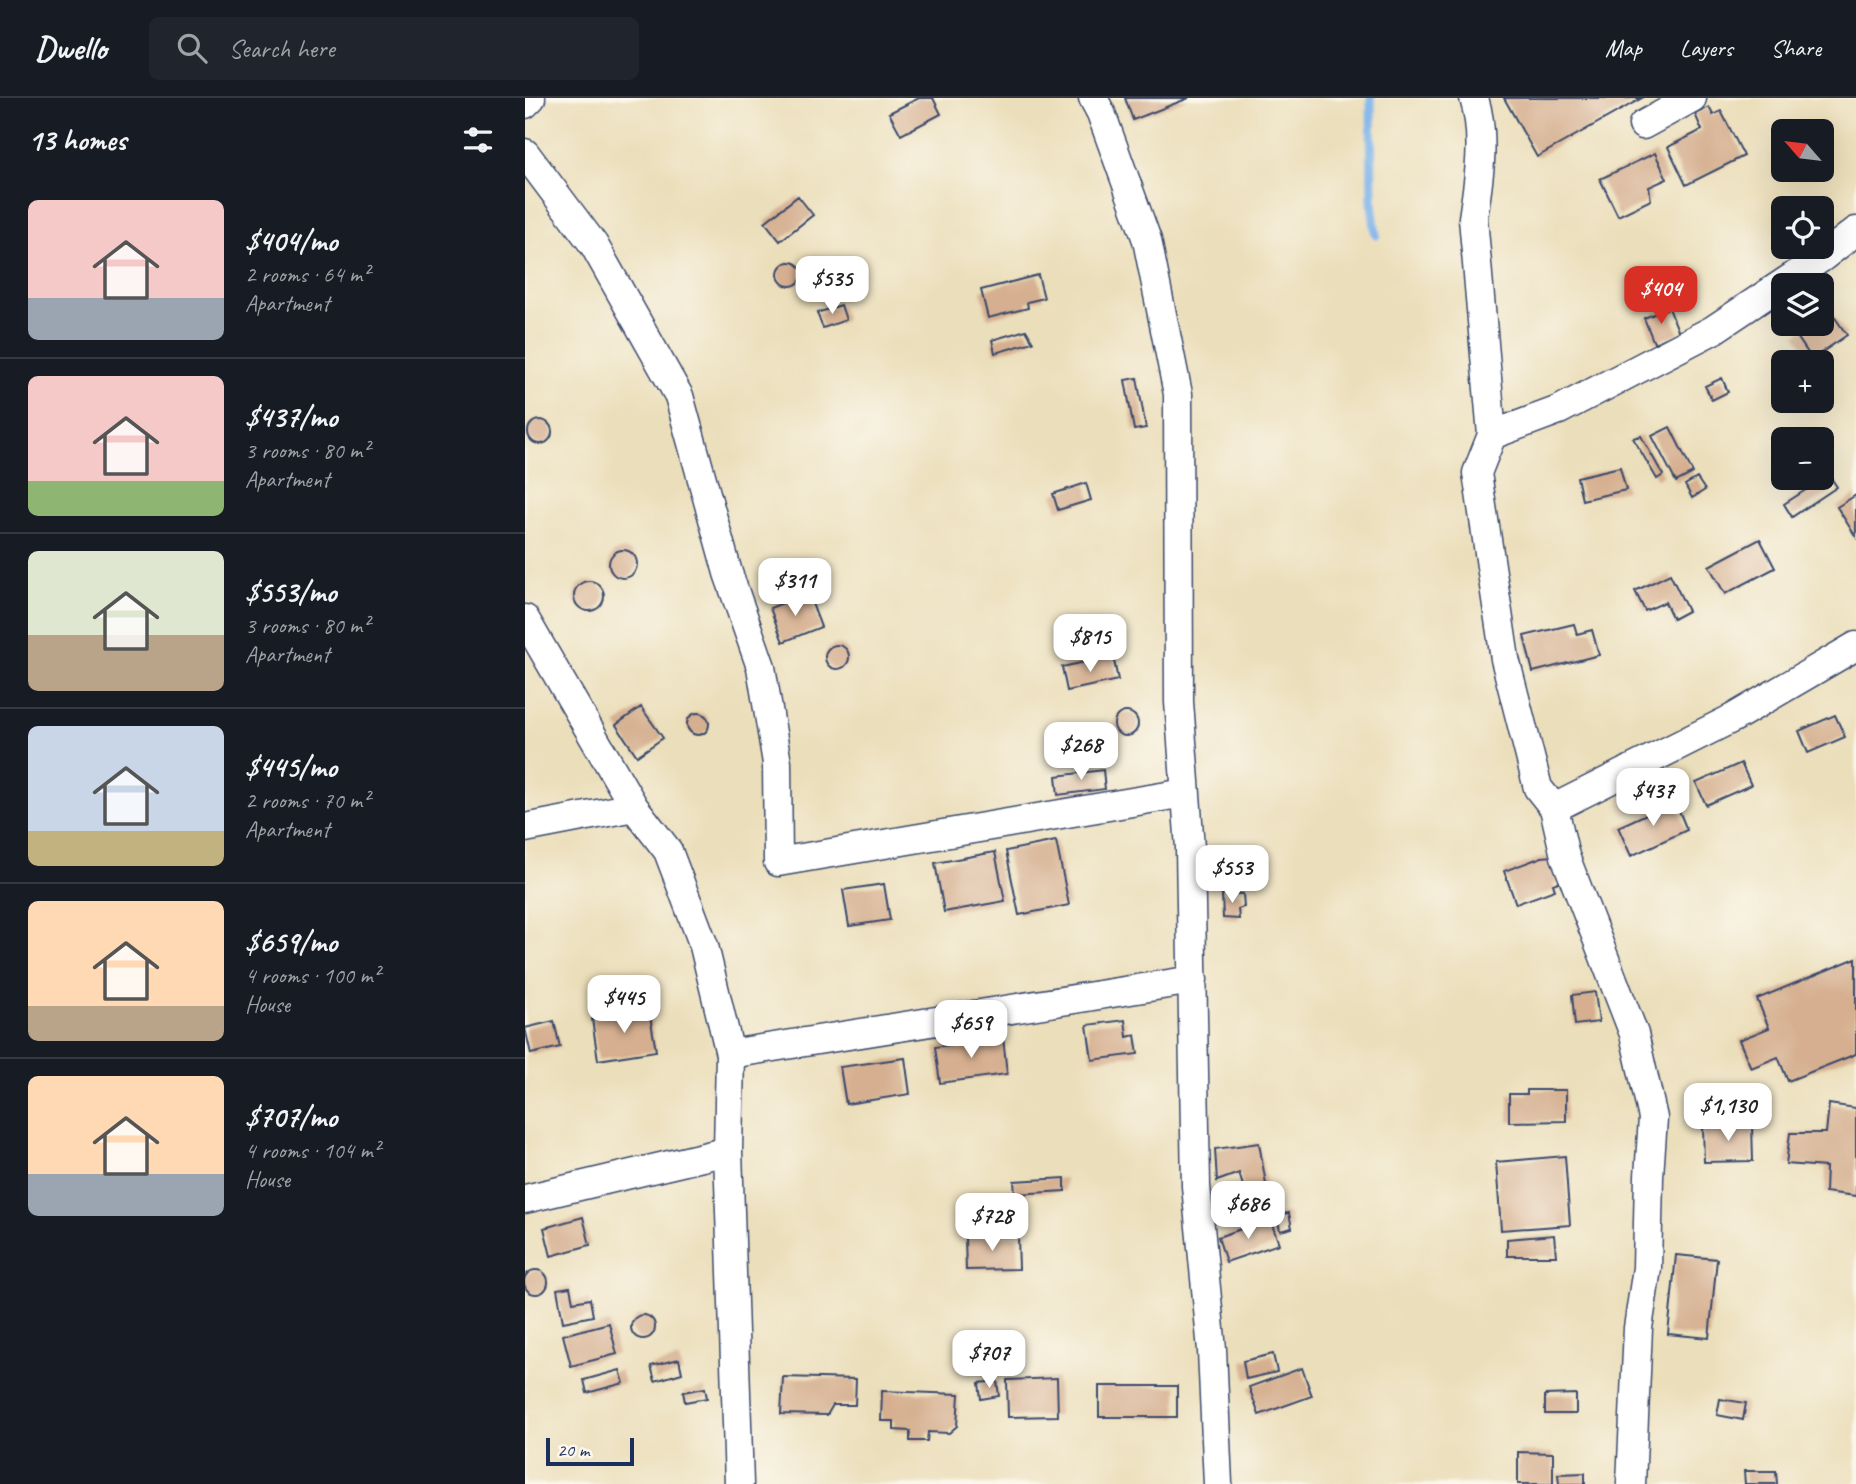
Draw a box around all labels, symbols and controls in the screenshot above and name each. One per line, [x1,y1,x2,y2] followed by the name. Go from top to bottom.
[149,17,639,80] search box
[35,27,107,69] text: Dwello
[173,29,211,67] icon: search
[229,32,335,65] text: Search here
[1605,33,1642,63] text: Map
[1680,33,1733,63] text: Layers
[1771,33,1821,63] text: Share
[1771,119,1834,182] north arrow
[1771,119,1834,490] map controls
[28,121,126,159] text: 13 homes
[459,121,497,159] icon: filters
[1771,196,1834,259] button: locate
[245,222,337,260] text: $404/mo
[84,228,168,312] icon: home
[791,256,873,316] pin: $535
[245,260,369,289] text: 2 rooms · 64 m²
[812,264,852,293] text: $535
[1620,266,1702,326] pin: $404
[1771,273,1834,336] button: layers
[1640,274,1682,303] text: $404
[245,289,330,318] text: Apartment
[1771,350,1834,413] button: +
[245,398,337,436] text: $437/mo
[84,404,168,488] icon: home
[1771,427,1834,490] button: −
[245,436,369,465] text: 3 rooms · 80 m²
[245,465,330,494] text: Apartment
[754,559,836,618] pin: $311
[774,566,816,595] text: $311
[245,573,336,611] text: $553/mo
[84,579,168,663] icon: home
[245,611,369,640] text: 3 rooms · 80 m²
[1049,614,1131,674] pin: $815
[1069,622,1111,651] text: $815
[245,640,330,669] text: Apartment
[1040,722,1122,782] pin: $268
[1060,730,1102,759] text: $268
[245,748,337,786] text: $445/mo
[84,754,168,838] icon: home
[1612,768,1694,828] pin: $437
[1632,776,1674,805] text: $437
[245,786,369,815] text: 2 rooms · 70 m²
[245,815,330,844] text: Apartment
[1191,846,1273,905] pin: $553
[1212,853,1252,882] text: $553
[245,923,337,961] text: $659/mo
[84,929,168,1013] icon: home
[245,961,380,990] text: 4 rooms · 100 m²
[583,976,665,1035] pin: $445
[603,983,645,1012] text: $445
[245,990,290,1019] text: House
[930,1000,1012,1060] pin: $659
[950,1008,992,1037] text: $659
[1671,1084,1785,1143] pin: $1,130
[1700,1091,1756,1120] text: $1,130
[245,1098,337,1136] text: $707/mo
[84,1104,168,1188] icon: home
[245,1136,380,1165] text: 4 rooms · 104 m²
[245,1165,290,1194] text: House
[1207,1182,1289,1241] pin: $686
[1227,1189,1269,1218] text: $686
[951,1194,1033,1253] pin: $728
[971,1201,1013,1230] text: $728
[948,1330,1030,1390] pin: $707
[968,1338,1010,1367] text: $707
[546,1435,633,1467] scale bar
[557,1438,589,1462] text: 20 m

